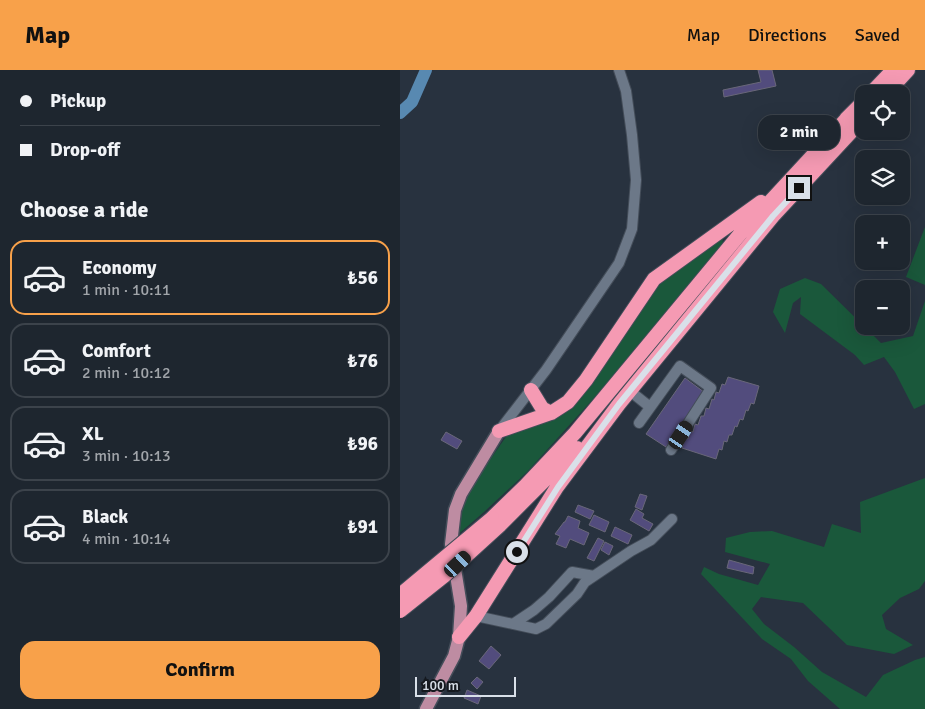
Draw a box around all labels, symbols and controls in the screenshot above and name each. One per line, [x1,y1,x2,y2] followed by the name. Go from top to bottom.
[25,20,70,50] text: Map
[687,24,720,46] text: Map
[748,24,827,46] text: Directions
[855,24,900,46] text: Saved
[855,85,910,335] map controls
[855,85,910,140] button: locate
[50,89,106,113] text: Pickup
[758,116,840,150] callout: 2 min
[780,122,818,142] text: 2 min
[50,138,120,162] text: Drop-off
[855,150,910,205] button: layers
[788,177,810,199] route end
[20,196,148,223] text: Choose a ride
[855,215,910,270] button: +
[22,255,67,300] icon: car
[82,256,156,280] text: Economy
[347,266,378,290] text: ₺56
[82,280,171,300] text: 1 min · 10:11
[855,280,910,335] button: −
[22,338,67,383] icon: car
[82,339,151,363] text: Comfort
[347,349,378,373] text: ₺76
[82,363,171,383] text: 2 min · 10:12
[666,418,695,452] car
[22,421,67,466] icon: car
[82,422,104,446] text: XL
[347,432,378,456] text: ₺96
[82,446,171,466] text: 3 min · 10:13
[22,504,67,549] icon: car
[82,505,128,529] text: Black
[347,515,378,539] text: ₺91
[82,529,171,549] text: 4 min · 10:14
[506,541,528,563] route start
[441,548,474,580] car
[20,641,380,699] button: Confirm
[415,674,516,697] scale bar
[422,677,459,694] text: 100 m

